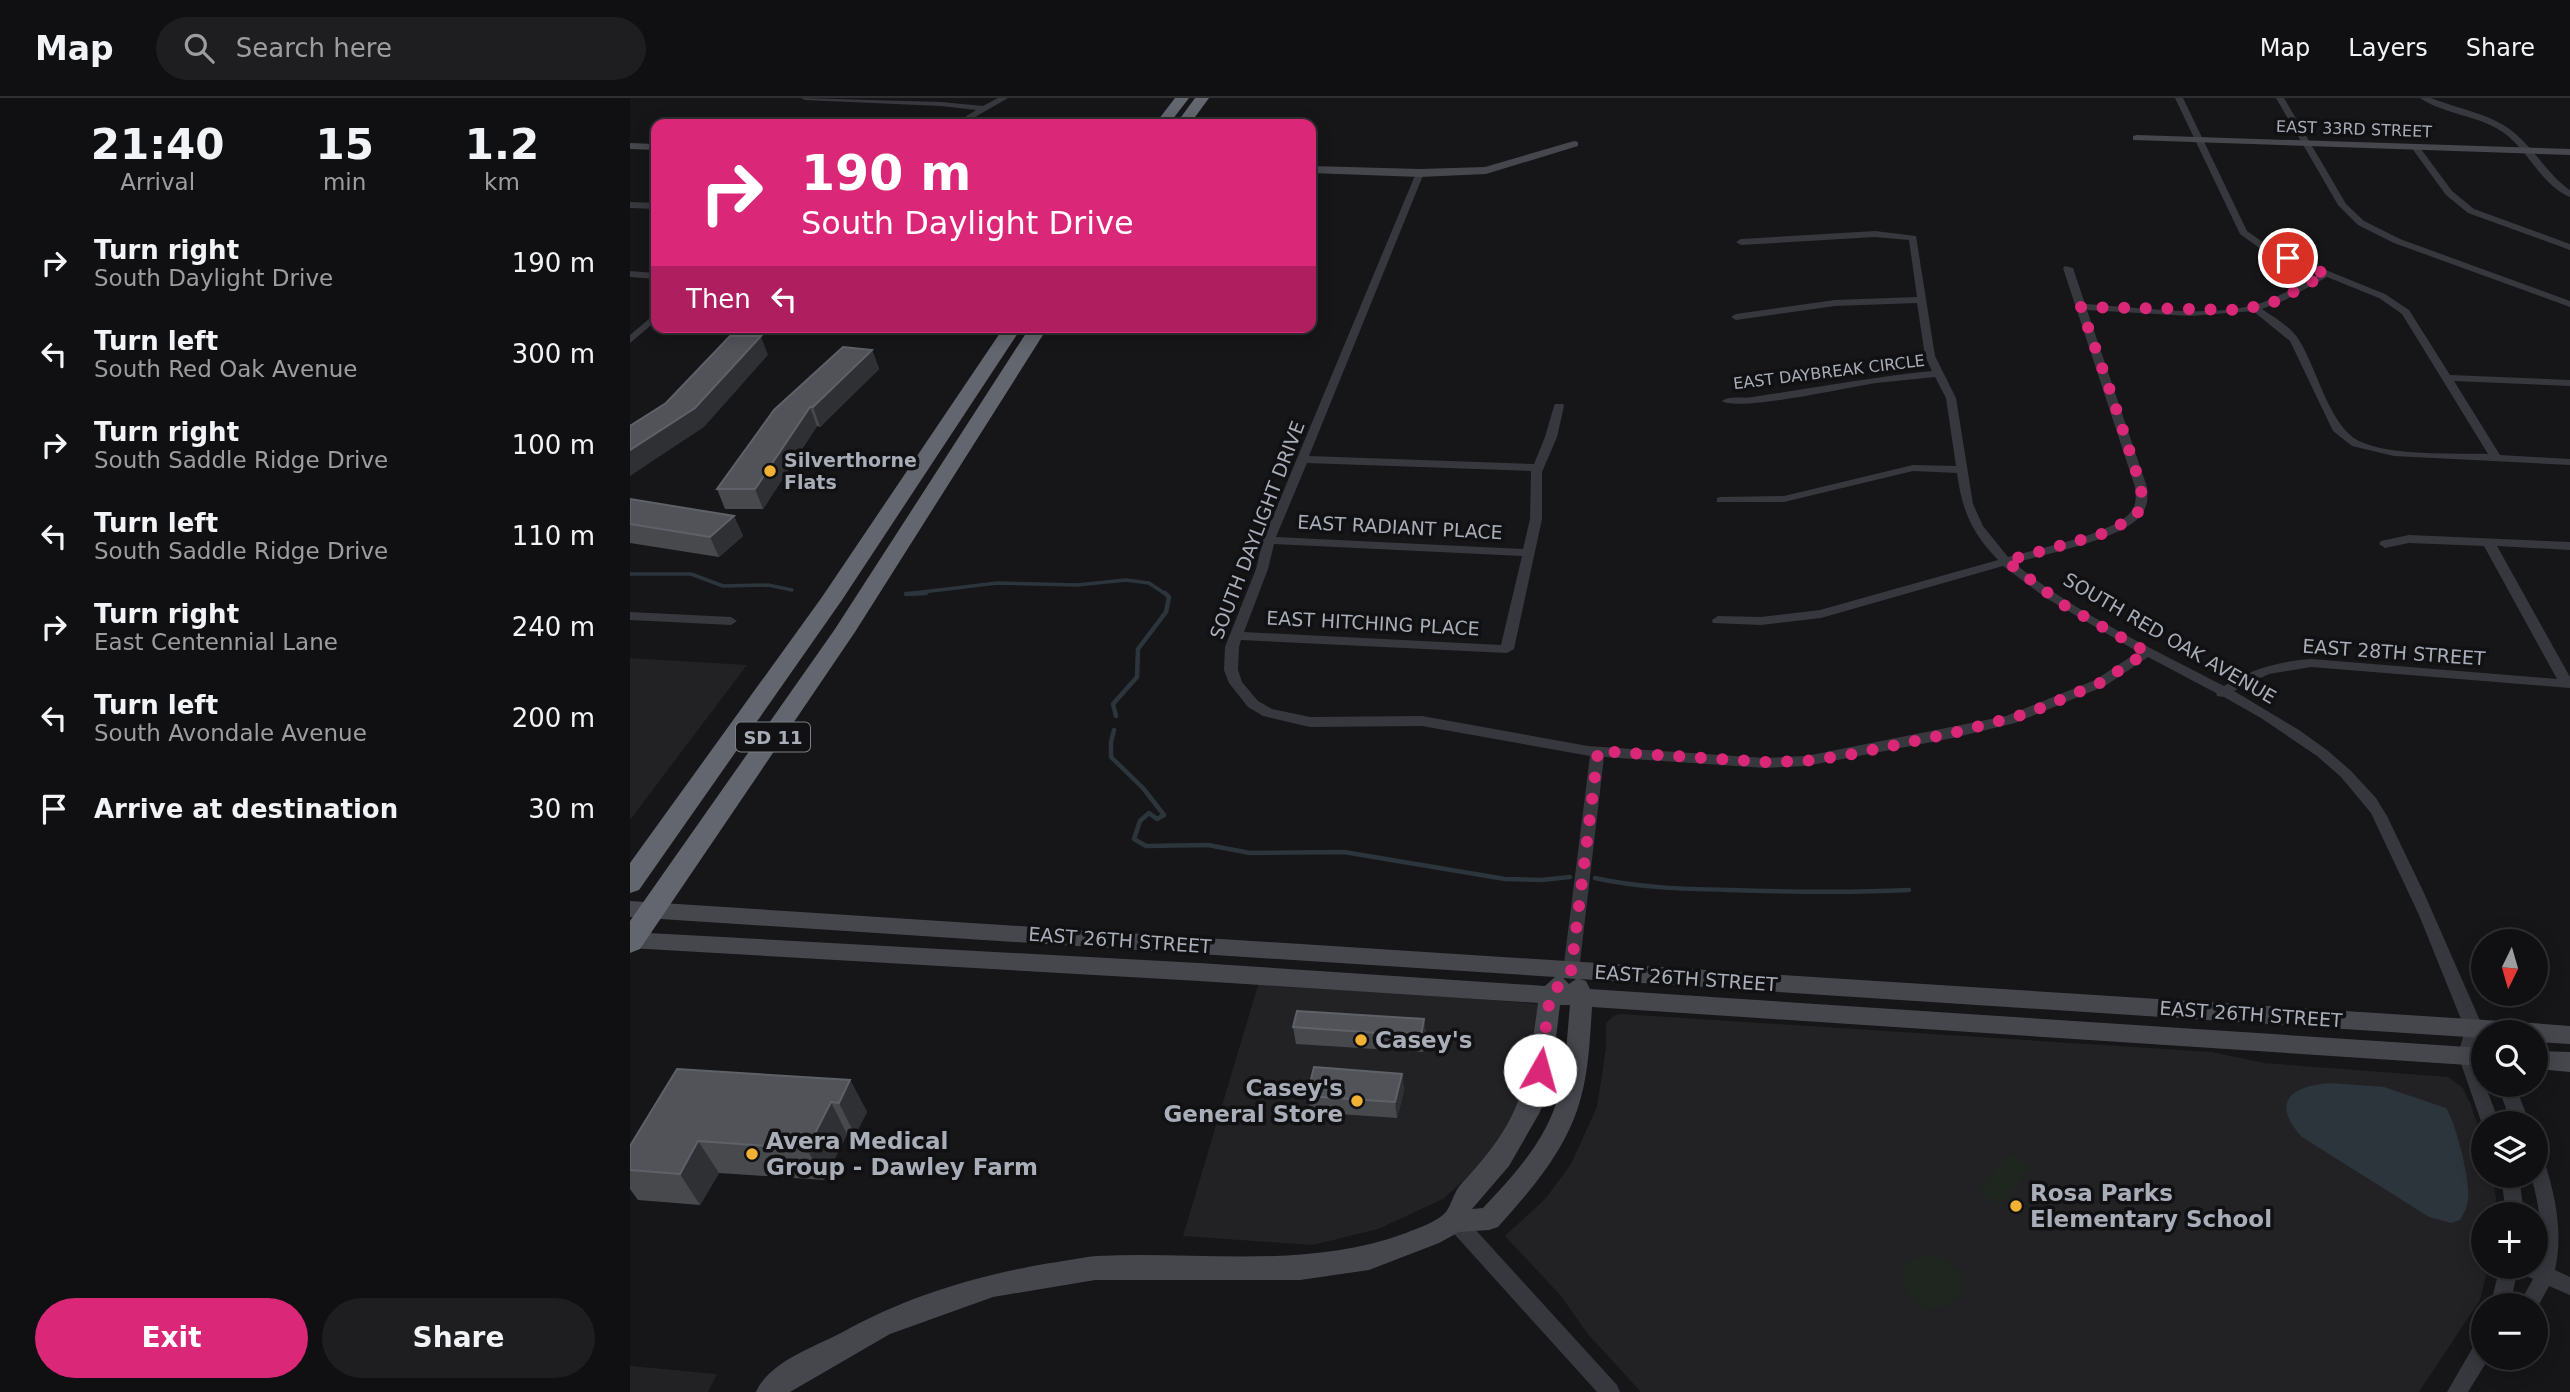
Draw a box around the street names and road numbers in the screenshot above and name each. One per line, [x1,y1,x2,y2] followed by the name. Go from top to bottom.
[2276,117,2433,141] street label: EAST 33RD STREET
[1732,351,1926,393] street label: EAST DAYBREAK CIRCLE
[1205,418,1309,642] street label: SOUTH DAYLIGHT DRIVE
[1297,511,1503,543] street label: EAST RADIANT PLACE
[2060,568,2280,708] street label: SOUTH RED OAK AVENUE
[1266,606,1480,640] street label: EAST HITCHING PLACE
[2302,635,2487,669] street label: EAST 28TH STREET
[736,722,810,752] road number: SD 11
[1028,923,1213,957] street label: EAST 26TH STREET
[1594,961,1779,995] street label: EAST 26TH STREET
[2159,997,2344,1031] street label: EAST 26TH STREET

